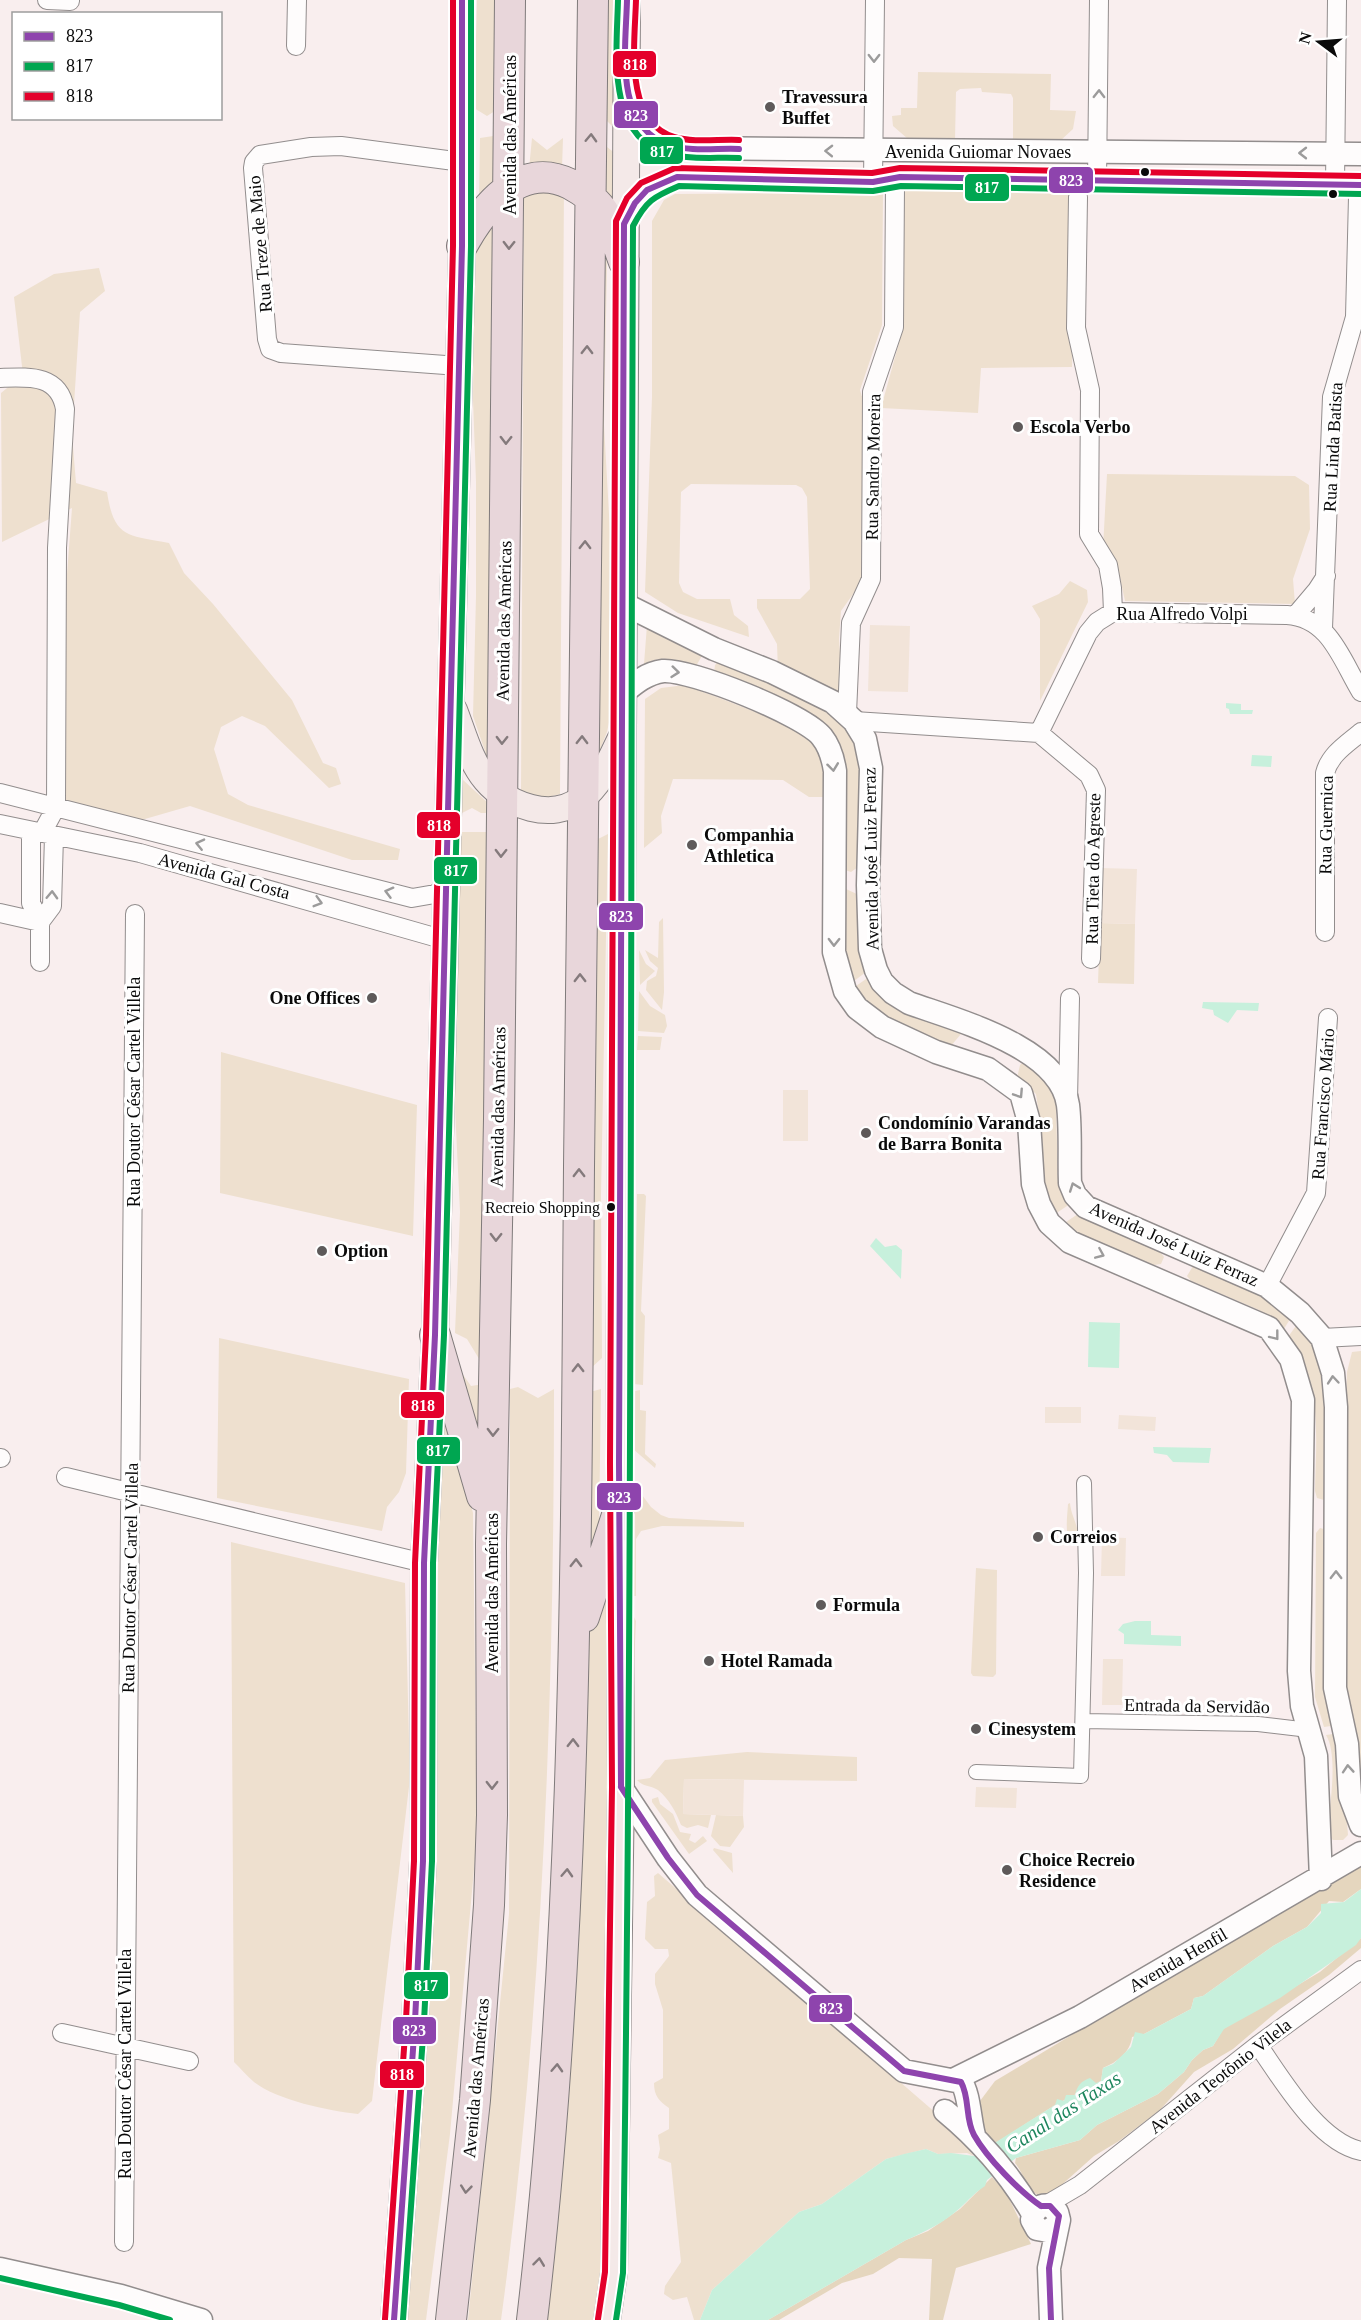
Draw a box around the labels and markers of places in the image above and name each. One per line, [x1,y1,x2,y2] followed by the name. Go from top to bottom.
[782,87,868,128] place label: Travessura Buffet
[763,100,777,114] marker: Travessura Buffet
[1139,166,1151,178] unlabelled marker
[1327,188,1339,200] unlabelled marker
[1030,417,1131,437] place label: Escola Verbo
[1011,420,1025,434] marker: Escola Verbo
[704,825,794,866] place label: Companhia Athletica
[685,838,699,852] marker: Companhia Athletica
[270,988,360,1008] place label: One Offices
[365,991,379,1005] marker: One Offices
[878,1113,1051,1154] place label: Condomínio Varandas de Barra Bonita
[859,1126,873,1140] marker: Condomínio Varandas de Barra Bonita
[485,1199,600,1217] place label: Recreio Shopping
[605,1201,617,1213] marker: Recreio Shopping
[334,1241,388,1261] place label: Option
[315,1244,329,1258] marker: Option
[1050,1527,1117,1547] place label: Correios
[1031,1530,1045,1544] marker: Correios
[833,1595,900,1615] place label: Formula
[814,1598,828,1612] marker: Formula
[721,1651,833,1671] place label: Hotel Ramada
[702,1654,716,1668] marker: Hotel Ramada
[988,1719,1076,1739] place label: Cinesystem
[969,1722,983,1736] marker: Cinesystem
[1019,1850,1135,1891] place label: Choice Recreio Residence
[1000,1863,1014,1877] marker: Choice Recreio Residence

